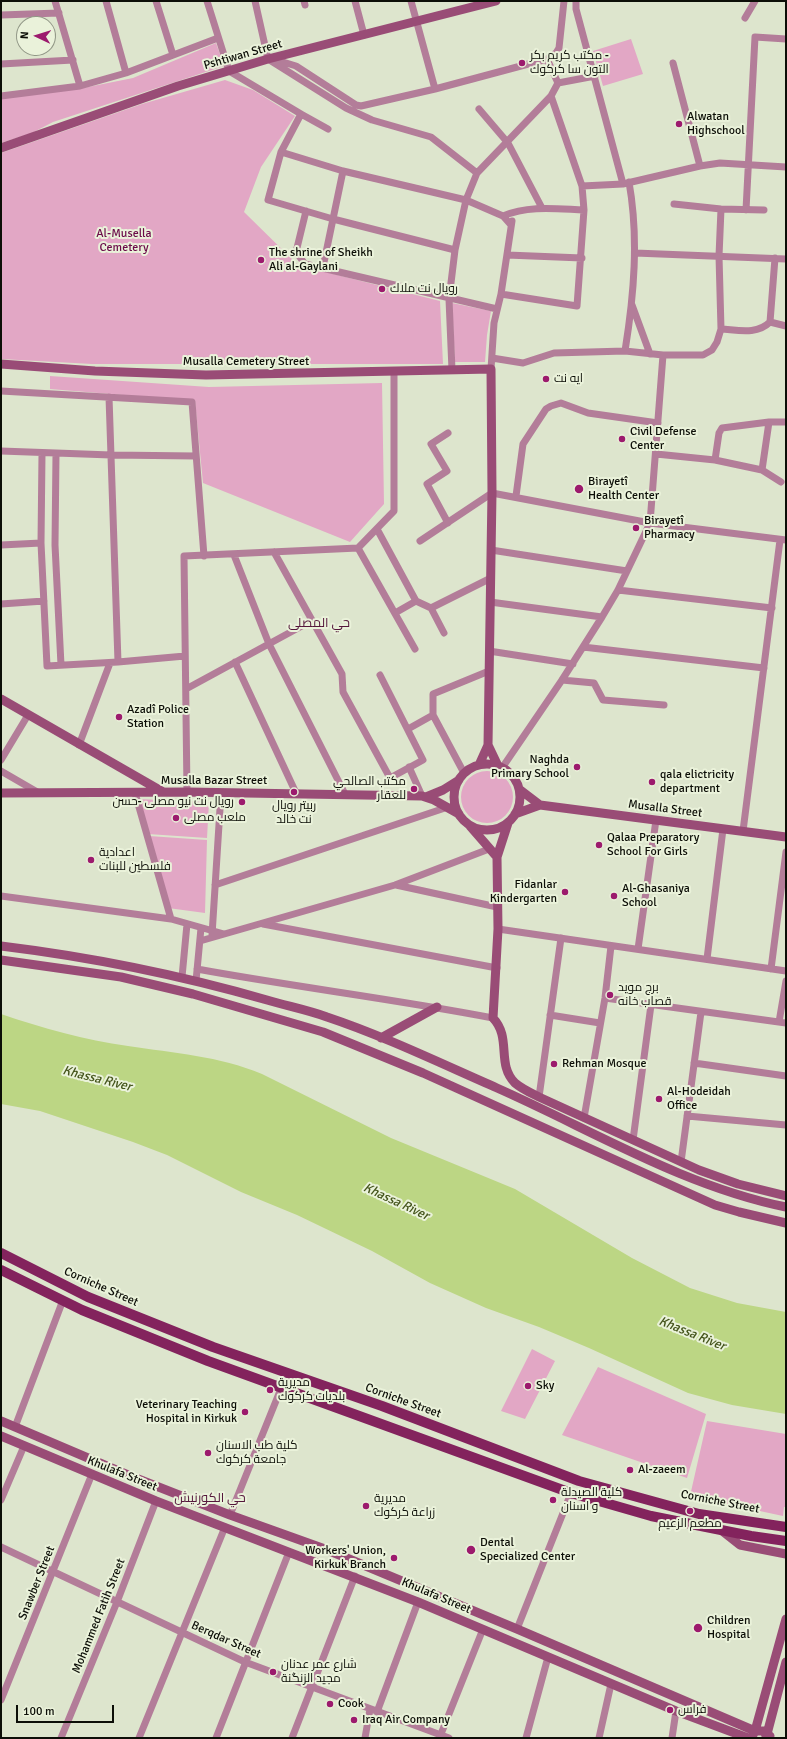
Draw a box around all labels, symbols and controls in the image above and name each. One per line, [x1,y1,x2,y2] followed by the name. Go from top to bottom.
[16,16,56,56] north arrow
[18,31,31,39] text: N
[202,37,284,73] street label: Pshtiwan Street
[530,49,609,77] place label: مكتب كريم بكر - التون سا كركوك
[517,58,527,68] marker: مكتب كريم بكر - التون سا كركوك
[687,110,745,138] place label: Alwatan Highschool
[674,119,684,129] marker: Alwatan Highschool
[96,227,152,255] park label: Al-Musella Cemetery
[269,246,373,274] place label: The shrine of Sheikh Ali al-Gaylani
[256,255,266,265] marker: The shrine of Sheikh Ali al-Gaylani
[390,282,458,296] place label: رويال نت ملاك
[377,284,387,294] marker: رويال نت ملاك
[183,355,309,369] street label: Musalla Cemetery Street
[554,372,583,386] place label: ايه نت
[541,374,551,384] marker: ايه نت
[630,425,697,453] place label: Civil Defense Center
[617,434,627,444] marker: Civil Defense Center
[588,475,659,503] place label: Birayetî Health Center
[573,483,585,495] marker: Birayetî Health Center
[644,514,695,542] place label: Birayetî Pharmacy
[631,523,641,533] marker: Birayetî Pharmacy
[288,616,350,632] district label: حي المصلى
[127,703,189,731] place label: Azadî Police Station
[114,712,124,722] marker: Azadî Police Station
[491,753,569,781] place label: Naghda Primary School
[572,762,582,772] marker: Naghda Primary School
[660,768,734,796] place label: qala elictricity department
[161,774,267,788] street label: Musalla Bazar Street
[333,775,406,803] place label: مكتب الصالحي للعقار
[647,777,657,787] marker: qala elictricity department
[409,784,419,794] marker: مكتب الصالحي للعقار
[289,787,299,797] marker: ربيتر رويال نت خالد
[112,795,234,809] place label: رويال نت نيو مصلى -حسن
[237,797,247,807] marker: رويال نت نيو مصلى -حسن
[627,797,703,821] street label: Musalla Street
[272,799,316,827] place label: ربيتر رويال نت خالد
[184,811,246,825] place label: ملعب مصلى
[171,813,181,823] marker: ملعب مصلى
[607,831,699,859] place label: Qalaa Preparatory School For Girls
[594,840,604,850] marker: Qalaa Preparatory School For Girls
[99,846,171,874] place label: اعدادية فلسطين للبنات
[86,855,96,865] marker: اعدادية فلسطين للبنات
[490,878,557,906] place label: Fidanlar Kindergarten
[622,882,690,910] place label: Al-Ghasaniya School
[560,887,570,897] marker: Fidanlar Kindergarten
[609,891,619,901] marker: Al-Ghasaniya School
[618,981,672,1009] place label: برج مويد قصاب خانه
[605,990,615,1000] marker: برج مويد قصاب خانه
[562,1057,646,1071] place label: Rehman Mosque
[549,1059,559,1069] marker: Rehman Mosque
[61,1063,133,1095] water label: Khassa River
[667,1085,731,1113] place label: Al-Hodeidah Office
[654,1094,664,1104] marker: Al-Hodeidah Office
[361,1180,431,1224] water label: Khassa River
[62,1264,140,1310] street label: Corniche Street
[656,1314,728,1354] water label: Khassa River
[278,1376,345,1404] place label: مديرية بلديات كركوك
[536,1379,554,1393] place label: Sky
[363,1381,443,1421] street label: Corniche Street
[523,1381,533,1391] marker: Sky
[265,1385,275,1395] marker: مديرية بلديات كركوك
[136,1398,237,1426] place label: Veterinary Teaching Hospital in Kirkuk
[240,1407,250,1417] marker: Veterinary Teaching Hospital in Kirkuk
[216,1439,298,1467] place label: كلية طب الاسنان جامعة كركوك
[203,1448,213,1458] marker: كلية طب الاسنان جامعة كركوك
[85,1453,159,1495] street label: Khulafa Street
[638,1463,686,1477] place label: Al-zaeem
[625,1465,635,1475] marker: Al-zaeem
[561,1486,622,1514] place label: كلية الصيدلة و اسنان
[680,1487,760,1517] street label: Corniche Street
[174,1491,246,1507] district label: حي الكورنيش
[374,1492,435,1520] place label: مديرية زراعة كركوك
[548,1495,558,1505] marker: كلية الصيدلة و اسنان
[361,1501,371,1511] marker: مديرية زراعة كركوك
[685,1506,695,1516] marker: مطعم الزعيم
[658,1517,722,1531] place label: مطعم الزعيم
[480,1536,575,1564] place label: Dental Specialized Center
[16,1544,58,1622] street label: Snawber Street
[305,1544,386,1572] place label: Workers' Union, Kirkuk Branch
[465,1544,477,1556] marker: Dental Specialized Center
[389,1553,399,1563] marker: Workers' Union, Kirkuk Branch
[69,1557,129,1675] street label: Mohammed Fatih Street
[399,1575,473,1617] street label: Khulafa Street
[707,1614,751,1642] place label: Children Hospital
[189,1618,263,1662] street label: Berqdar Street
[692,1622,704,1634] marker: Children Hospital
[281,1658,357,1686] place label: شارع عمر عدنان مجيد الزنگنة
[268,1667,278,1677] marker: شارع عمر عدنان مجيد الزنگنة
[18,1697,116,1723] scale bar
[338,1697,364,1711] place label: Cook
[325,1699,335,1709] marker: Cook
[678,1703,707,1717] place label: فراس
[23,1704,55,1719] text: 100 m
[665,1705,675,1715] marker: فراس
[362,1713,450,1727] place label: Iraq Air Company
[349,1715,359,1725] marker: Iraq Air Company

